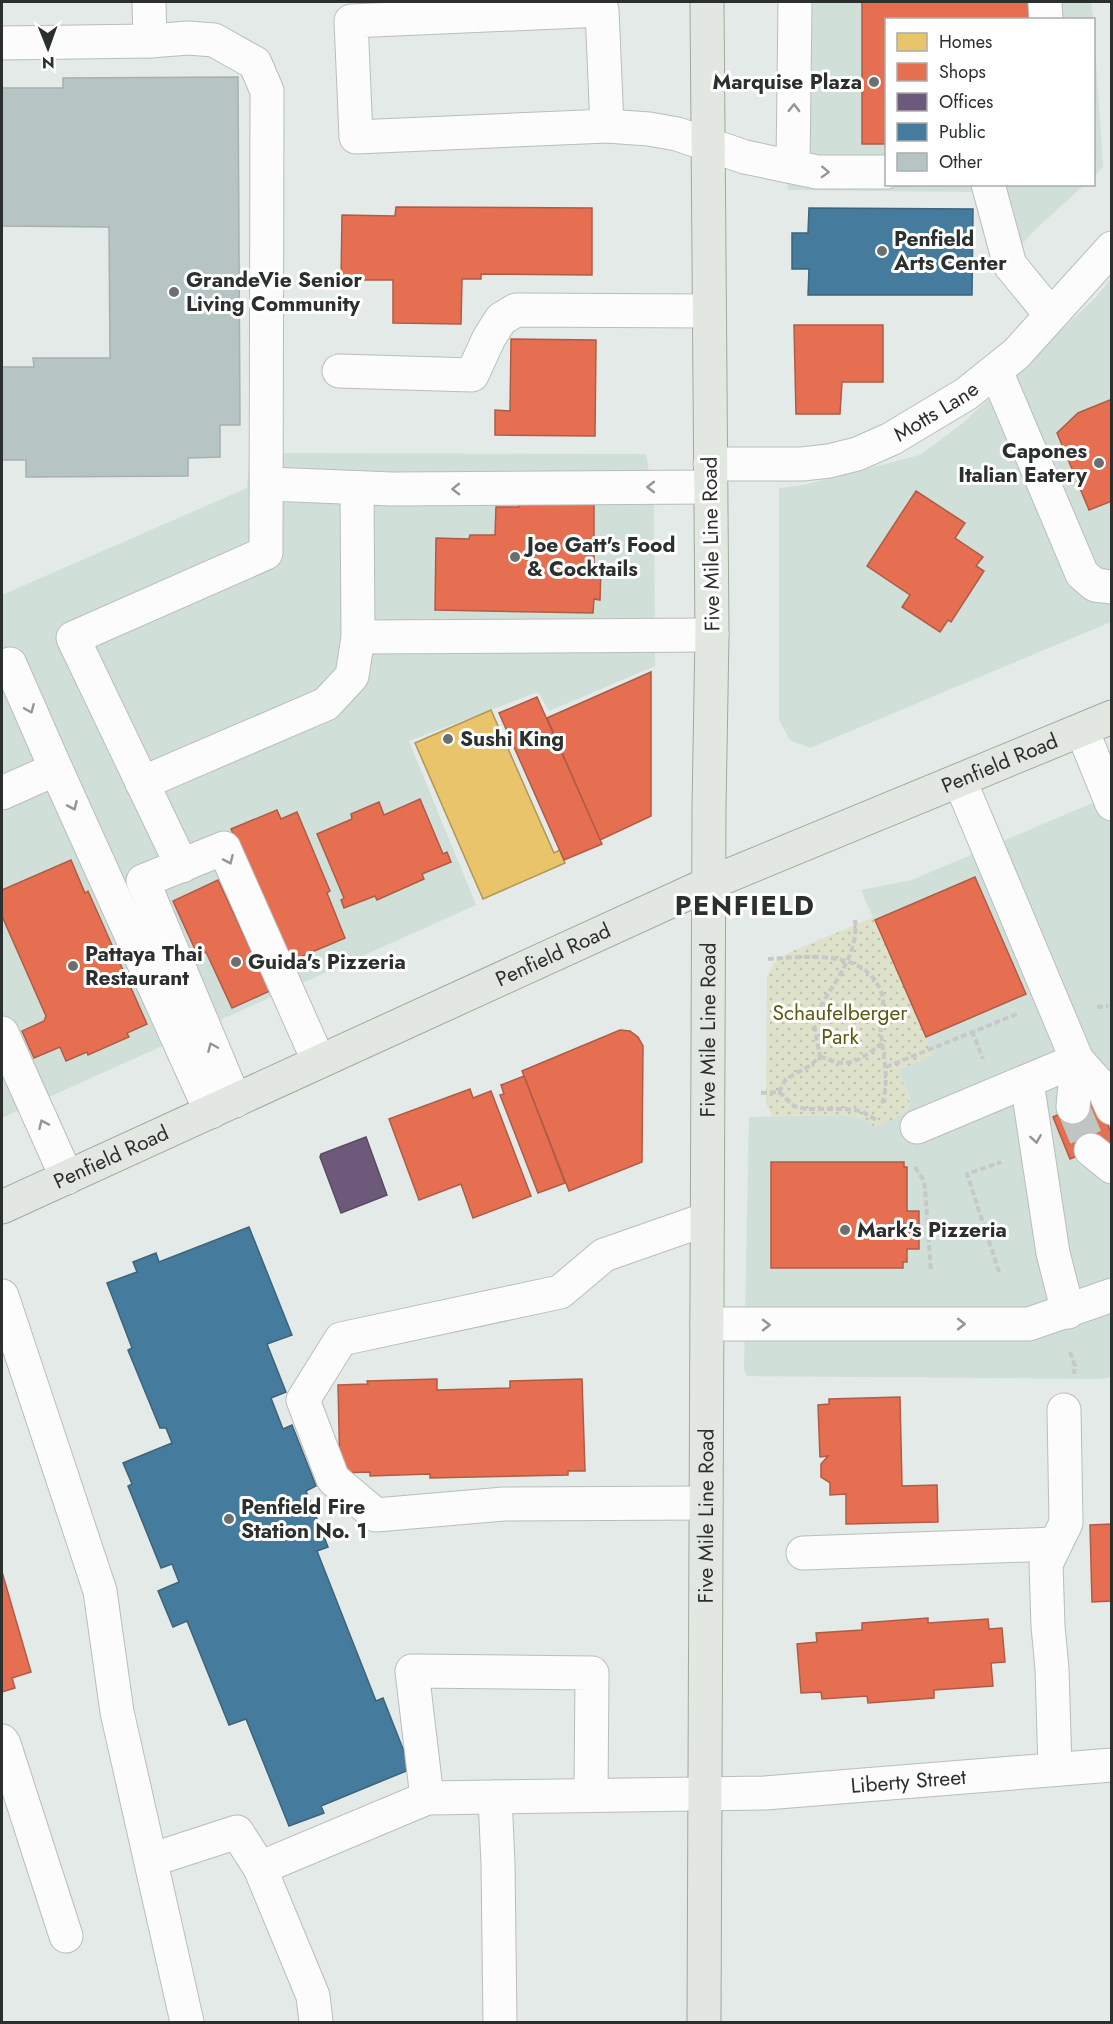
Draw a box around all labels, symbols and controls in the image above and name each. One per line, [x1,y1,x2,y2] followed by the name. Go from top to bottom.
[18,18,78,78] north arrow
[885,18,1095,186] legend
[939,29,992,55] text: Homes
[42,51,55,74] text: N
[939,59,986,85] text: Shops
[713,67,862,97] place label: Marquise Plaza
[867,75,881,89] marker: Marquise Plaza
[939,89,993,115] text: Offices
[788,103,800,112] one-way arrow
[939,119,986,145] text: Public
[939,149,983,175] text: Other
[821,165,830,178] one-way arrow
[893,224,1007,278] place label: Penfield Arts Center
[875,244,889,258] marker: Penfield Arts Center
[186,265,362,319] place label: GrandeVie Senior Living Community
[167,285,181,299] marker: GrandeVie Senior Living Community
[888,374,985,449] street label: Motts Lane
[958,436,1088,490] place label: Capones Italian Eatery
[694,456,728,632] street label: Five Mile Line Road
[1092,456,1106,470] marker: Capones Italian Eatery
[647,481,656,493] one-way arrow
[452,483,461,495] one-way arrow
[523,530,675,584] place label: Joe Gatt's Food & Cocktails
[508,550,522,564] marker: Joe Gatt's Food & Cocktails
[23,703,35,714] one-way arrow
[460,724,564,754] place label: Sushi King
[937,726,1062,801] street label: Penfield Road
[441,732,455,746] marker: Sushi King
[65,800,77,811] one-way arrow
[222,854,234,865] one-way arrow
[675,886,815,925] district label: PENFIELD
[491,916,615,994] street label: Penfield Road
[85,939,203,993] place label: Pattaya Thai Restaurant
[693,942,723,1118] street label: Five Mile Line Road
[248,947,406,977] place label: Guida's Pizzeria
[229,955,243,969] marker: Guida's Pizzeria
[66,959,80,973] marker: Pattaya Thai Restaurant
[772,998,908,1052] park label: Schaufelberger Park
[207,1042,219,1053] one-way arrow
[49,1118,174,1196] street label: Penfield Road
[38,1120,50,1131] one-way arrow
[1029,1135,1041,1144] one-way arrow
[857,1215,1007,1245] place label: Mark's Pizzeria
[838,1223,852,1237] marker: Mark's Pizzeria
[956,1318,965,1330] one-way arrow
[761,1319,770,1331] one-way arrow
[691,1428,721,1604] street label: Five Mile Line Road
[241,1492,367,1546] place label: Penfield Fire Station No. 1
[222,1512,236,1526] marker: Penfield Fire Station No. 1
[849,1762,967,1801] street label: Liberty Street

